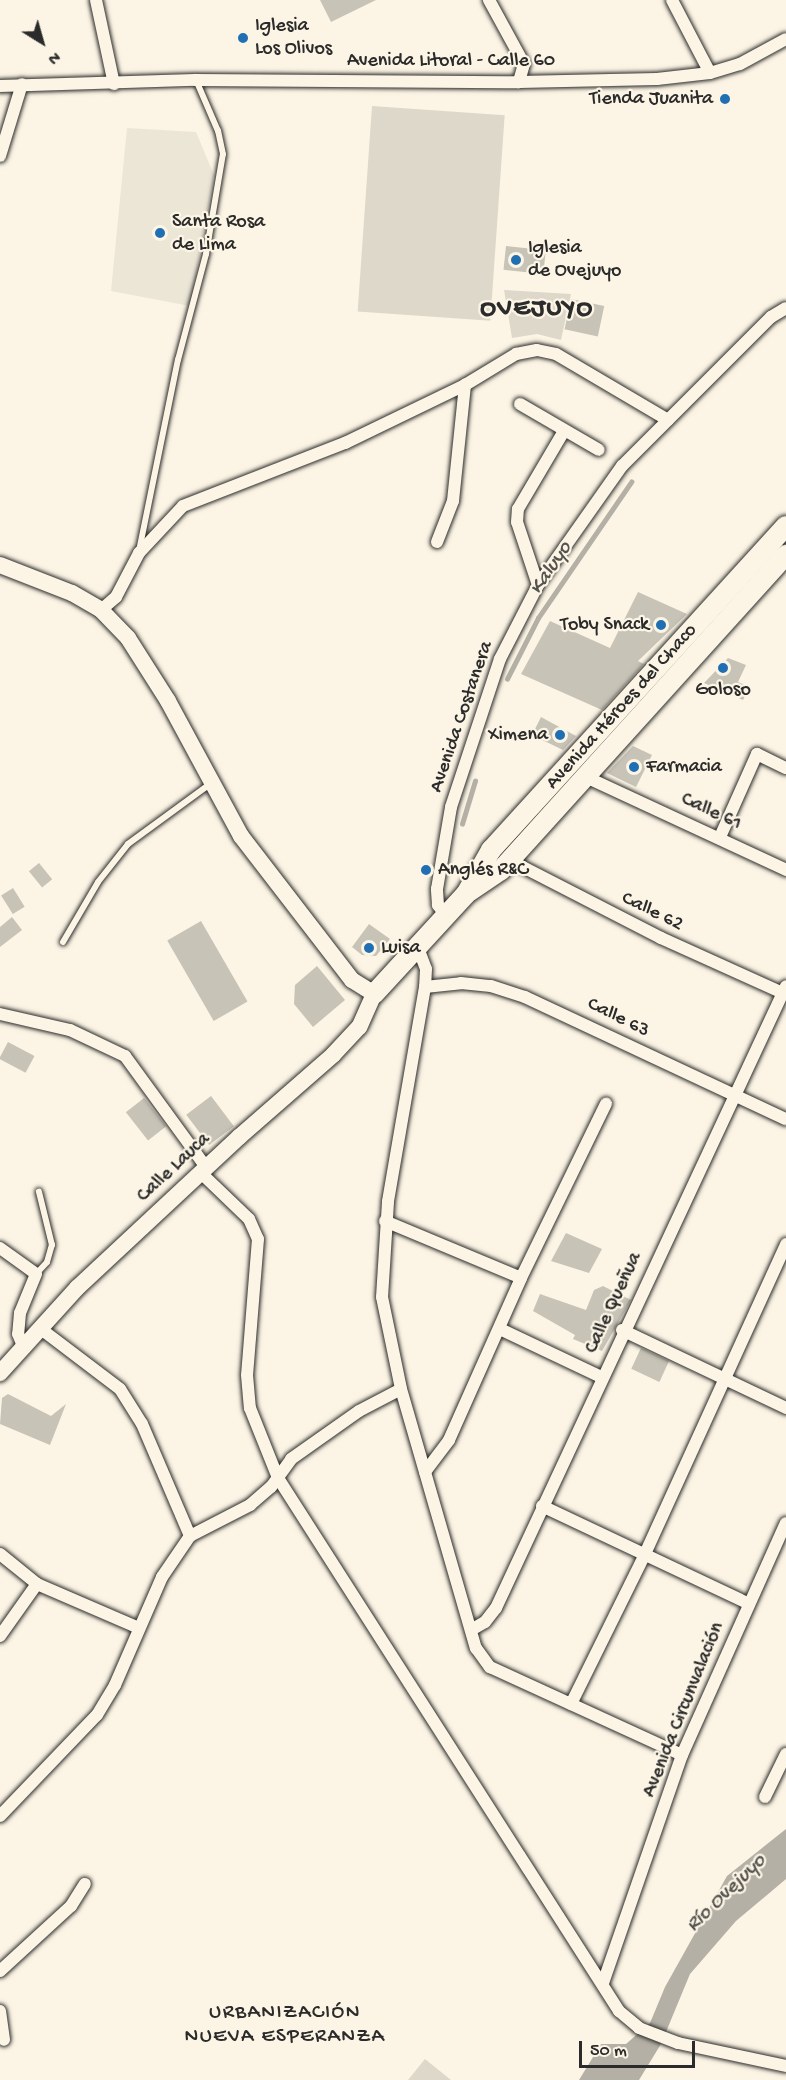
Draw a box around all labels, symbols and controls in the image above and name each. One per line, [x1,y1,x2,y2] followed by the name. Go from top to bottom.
[12,12,72,72] north arrow
[255,14,332,61] place label: Iglesia Los Olivos
[236,31,250,45] marker: Iglesia Los Olivos
[43,46,63,68] text: N
[347,49,555,73] street label: Avenida Litoral - Calle 60
[589,87,713,111] place label: Tienda Juanita
[718,92,732,106] marker: Tienda Juanita
[172,210,265,257] place label: Santa Rosa de Lima
[153,226,167,240] marker: Santa Rosa de Lima
[528,237,621,284] place label: Iglesia de Ovejuyo
[509,253,523,267] marker: Iglesia de Ovejuyo
[480,294,594,326] district label: OVEJUYO
[525,538,579,600] water label: Kaluyo
[560,613,649,637] place label: Toby Snack
[654,618,668,632] marker: Toby Snack
[541,619,703,795] street label: Avenida Héroes del Chaco
[425,638,499,796] street label: Avenida Costanera
[716,661,730,675] marker: Goloso
[695,678,751,702] place label: Goloso
[488,723,548,747] place label: Ximena
[553,728,567,742] marker: Ximena
[646,755,722,779] place label: Farmacia
[627,760,641,774] marker: Farmacia
[677,788,745,836] street label: Calle 61
[438,858,528,882] place label: Anglés R&C
[419,863,433,877] marker: Anglés R&C
[617,887,687,937] street label: Calle 62
[381,936,421,960] place label: Luisa
[362,941,376,955] marker: Luisa
[583,993,653,1043] street label: Calle 63
[132,1128,216,1208] street label: Calle Lauca
[580,1249,648,1357] street label: Calle Queñua
[638,1619,730,1801] street label: Avenida Circunvalación
[682,1850,772,1938] water label: Río Ovejuyo
[184,2001,386,2051] district label: URBANIZACIÓN NUEVA ESPERANZA
[582,2029,698,2067] scale bar
[590,2041,627,2062] text: 50 m

